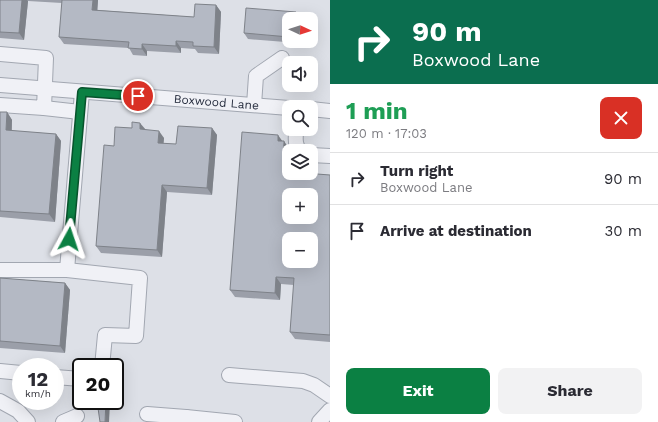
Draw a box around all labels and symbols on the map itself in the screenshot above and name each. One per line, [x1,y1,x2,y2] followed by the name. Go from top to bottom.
[282,12,318,48] north arrow
[121,79,155,113] pin
[173,92,260,113] street label: Boxwood Lane
[48,218,90,260] position arrow
[72,358,124,410] speed limit sign: 20

